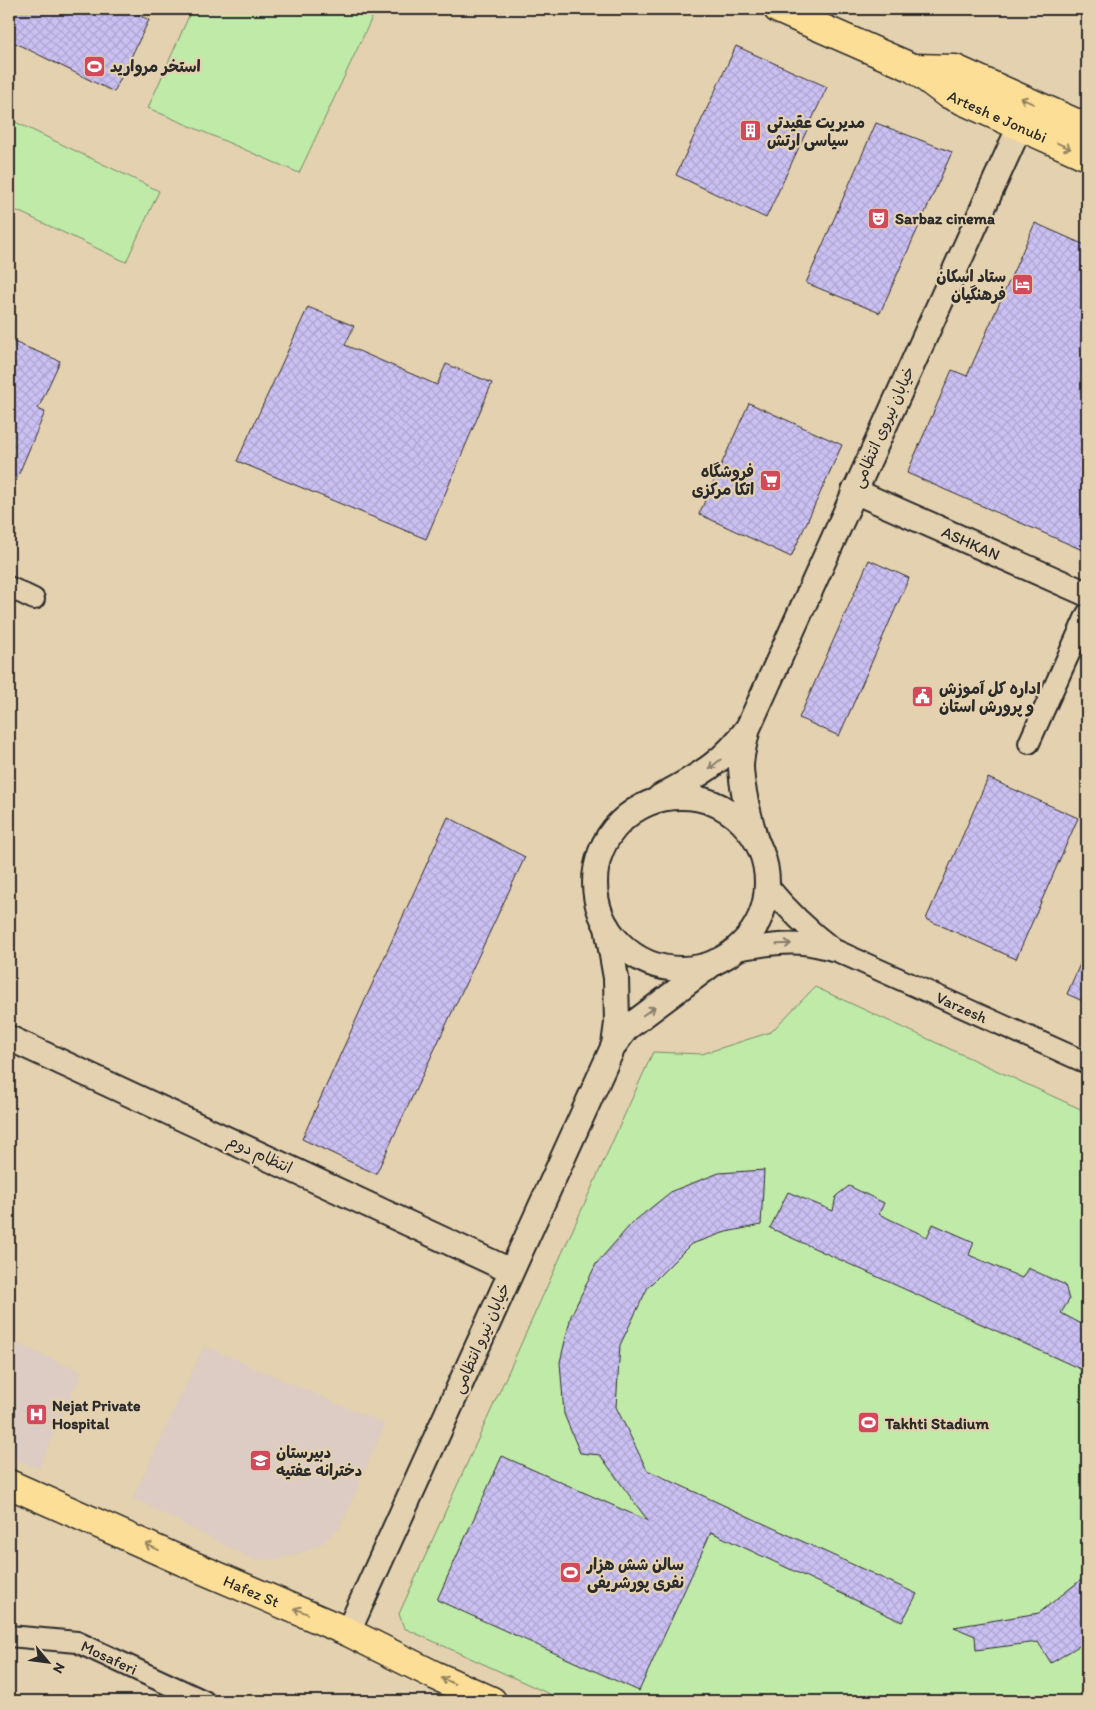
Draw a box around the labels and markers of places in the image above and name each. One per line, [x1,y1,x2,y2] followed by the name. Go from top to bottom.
[82,54,106,78] sports icon: استخر مروارید
[110,57,201,77] place label: استخر مروارید
[767,113,865,151] place label: مدیریت عقیدتی سیاسی ارتش
[739,119,763,143] building icon: مدیریت عقیدتی سیاسی ارتش
[867,206,891,230] theatre icon: Sarbaz cinema
[895,209,995,228] place label: Sarbaz cinema
[936,267,1006,304] place label: ستاد اسکان فرهنگیان
[1010,273,1034,297] hotel icon: ستاد اسکان فرهنگیان
[692,462,754,499] place label: فروشگاه اتکا مرکزی
[758,468,782,492] supermarket icon: فروشگاه اتکا مرکزی
[939,679,1041,717] place label: اداره کل آموزش و پرورش استان
[911,685,935,709] public building icon: اداره کل آموزش و پرورش استان
[52,1396,141,1434] place label: Nejat Private Hospital
[24,1402,48,1426] hospital icon: Nejat Private Hospital
[857,1411,881,1435] sports icon: Takhti Stadium
[884,1414,990,1433] place label: Takhti Stadium
[276,1443,362,1480] place label: دبیرستان دخترانه عفتیه
[248,1449,272,1473] school or university icon: دبیرستان دخترانه عفتیه
[585,1555,684,1593] place label: سالن شش هزار نفری پورشریفی
[559,1561,583,1585] sports icon: سالن شش هزار نفری پورشریفی

